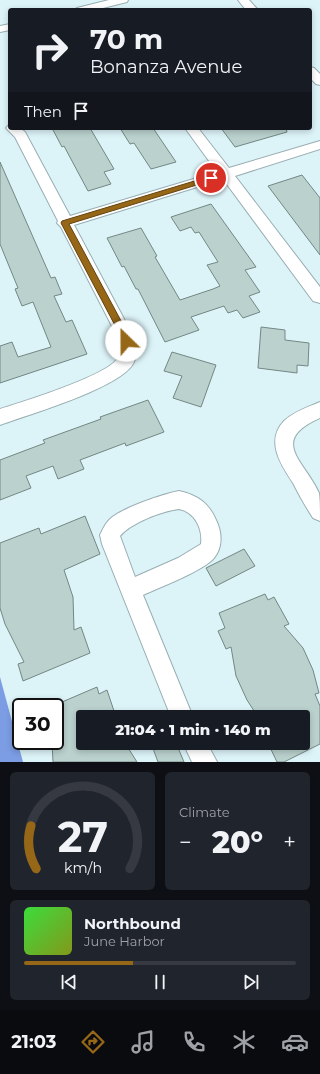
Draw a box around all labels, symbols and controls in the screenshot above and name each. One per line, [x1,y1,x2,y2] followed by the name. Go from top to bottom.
[90,22,163,56] text: 70 m
[24,24,76,76] icon: right
[90,56,242,78] text: Bonanza Avenue
[70,100,92,122] icon: arrive
[24,102,62,121] text: Then
[194,161,228,195] pin
[200,167,222,189] icon: arrive
[105,320,147,362] position arrow
[12,698,64,750] speed limit sign: 30
[115,720,271,739] text: 21:04 · 1 min · 140 m
[179,804,230,820] text: Climate
[57,812,108,862] text: 27
[212,824,263,861] text: 20°
[179,829,192,856] text: −
[283,829,296,856] text: +
[63,859,102,877] text: km/h
[84,914,181,933] text: Northbound
[84,933,165,949] text: June Harbor
[58,971,80,993] icon: previous
[149,971,171,993] icon: pause
[240,971,262,993] icon: next
[79,1028,107,1056] icon: directions
[129,1028,157,1056] icon: music
[180,1028,208,1056] icon: phone
[230,1028,258,1056] icon: climate
[281,1028,309,1056] icon: car
[11,1031,56,1053] text: 21:03

